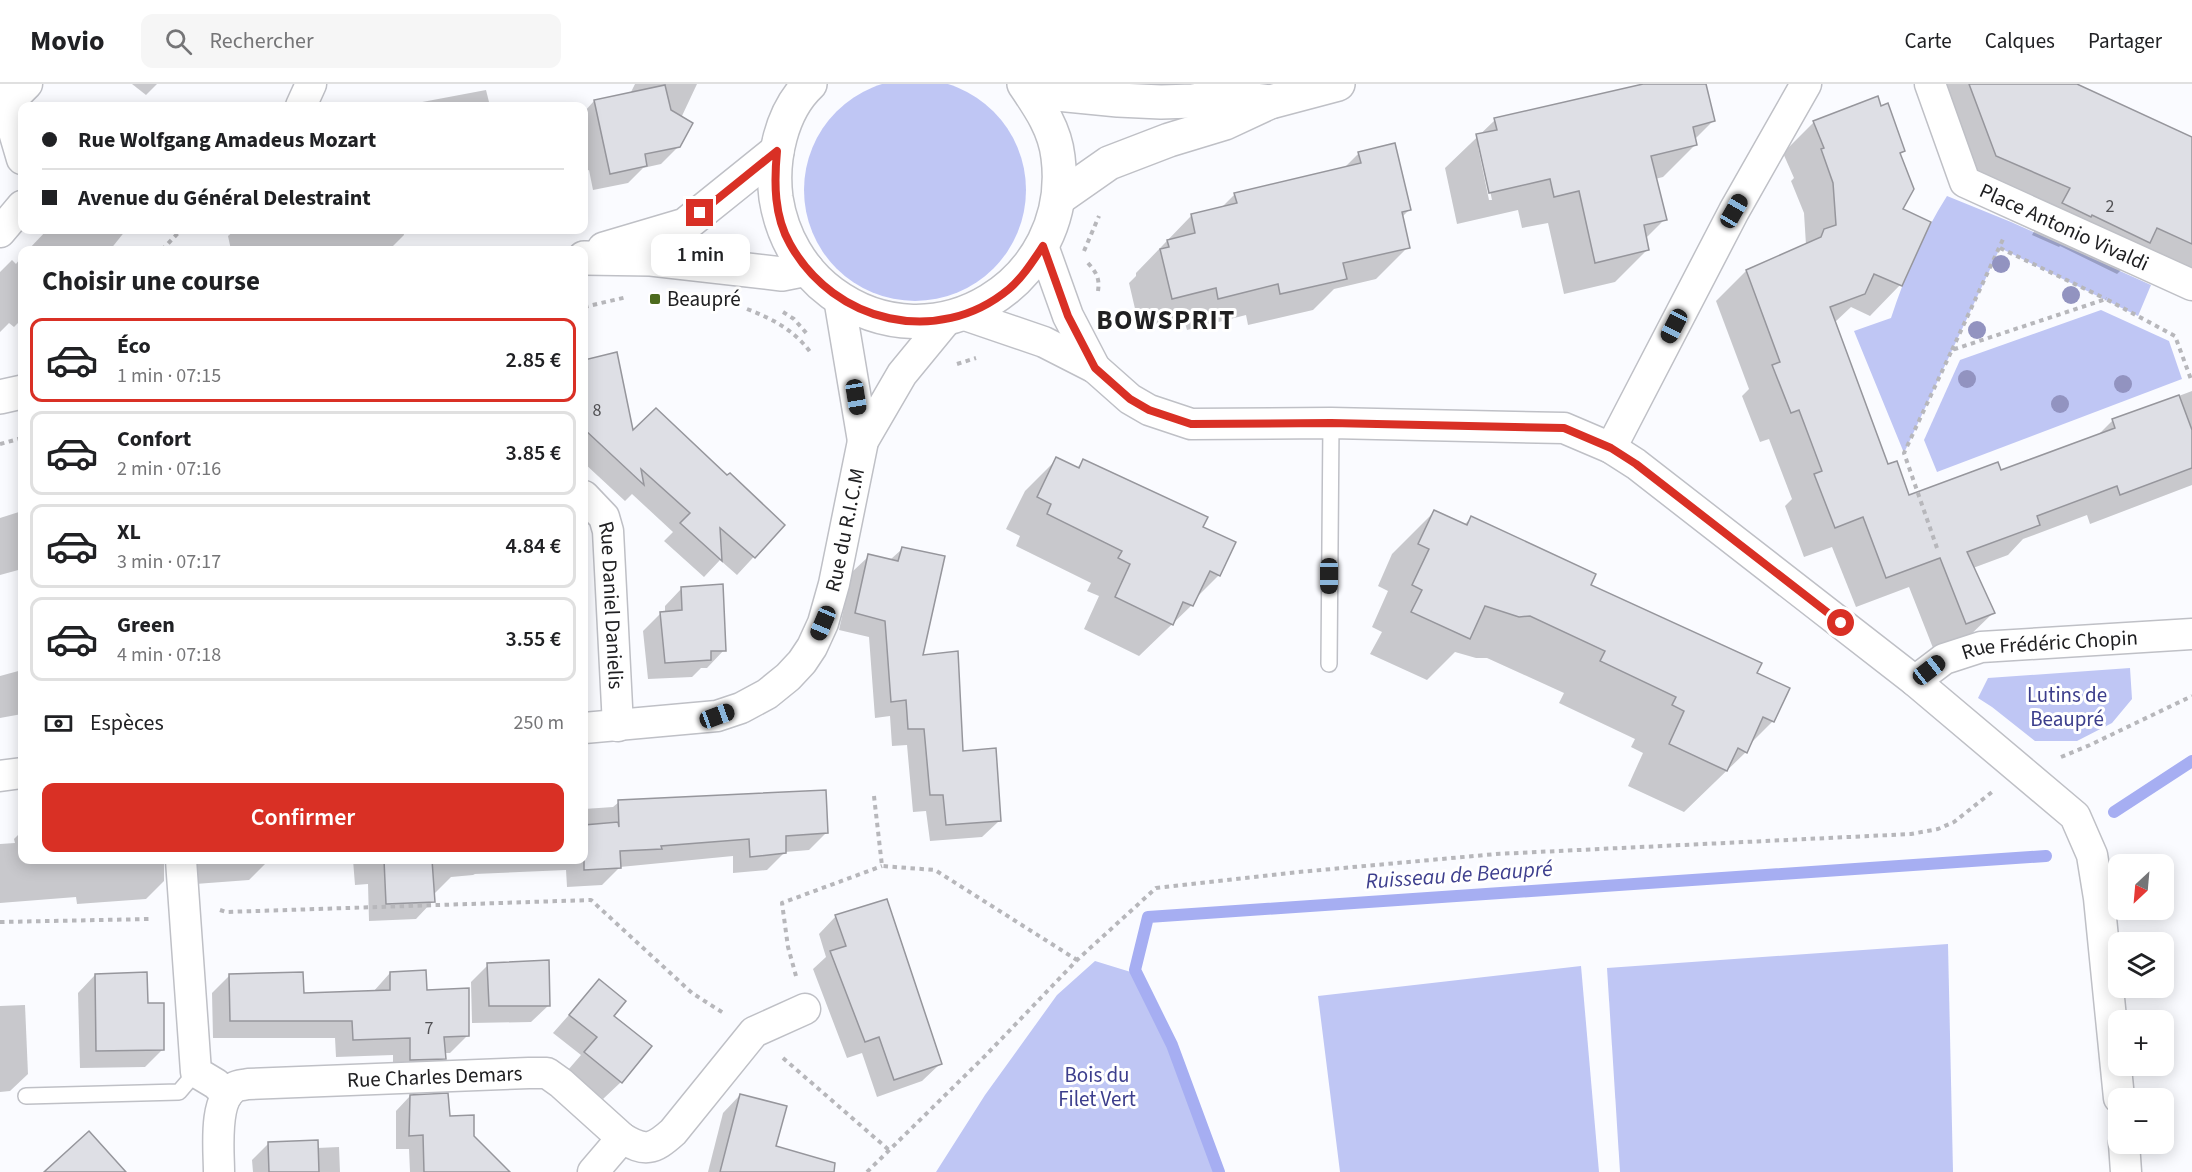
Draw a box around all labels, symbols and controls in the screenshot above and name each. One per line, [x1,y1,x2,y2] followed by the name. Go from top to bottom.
[141,14,561,68] search box
[30,21,105,61] text: Movio
[162,25,195,58] icon: search
[210,25,314,57] text: Rechercher
[1905,26,1952,56] text: Carte
[1985,26,2055,56] text: Calques
[2088,26,2162,56] text: Partager
[78,124,376,156] text: Rue Wolfgang Amadeus Mozart
[1975,176,2154,279] street label: Place Antonio Vivaldi
[78,182,371,214] text: Avenue du Général Delestraint
[1717,191,1751,231] car
[2106,194,2115,219] house number: 2
[686,199,713,226] route end
[650,234,750,276] callout: 1 min
[677,241,724,269] text: 1 min
[42,262,260,301] text: Choisir une course
[667,284,741,314] place label: Beaupré
[648,292,662,306] marker: Beaupré
[1096,301,1236,340] district label: BOWSPRIT
[1658,306,1690,346] car
[117,330,151,362] text: Éco
[45,333,99,387] icon: car
[505,344,561,376] text: 2.85 €
[117,362,221,390] text: 1 min · 07:15
[844,378,868,416] car
[593,398,602,423] house number: 8
[117,423,191,455] text: Confort
[45,426,99,480] icon: car
[505,437,561,469] text: 3.85 €
[117,455,221,483] text: 2 min · 07:16
[817,465,872,596] street label: Rue du R.I.C.M
[117,516,141,548] text: XL
[591,518,631,690] street label: Rue Daniel Danielis
[45,519,99,573] icon: car
[505,530,561,562] text: 4.84 €
[117,548,221,576] text: 3 min · 07:17
[1320,558,1338,594] car
[808,603,838,643] car
[117,609,175,641] text: Green
[1827,609,1854,636] route start
[45,612,99,666] icon: car
[1958,622,2139,667] street label: Rue Frédéric Chopin
[505,623,561,655] text: 3.55 €
[117,641,221,669] text: 4 min · 07:18
[1909,652,1949,688] car
[2027,680,2107,734] park label: Lutins de Beaupré
[697,701,737,731] car
[42,707,75,740] icon: cash
[90,707,164,739] text: Espèces
[514,709,564,737] text: 250 m
[42,783,564,852] button: Confirmer
[1364,852,1554,898] water label: Ruisseau de Beaupré
[2108,854,2174,920] north arrow
[2108,854,2174,1154] map controls
[2108,932,2174,998] button: layers
[2108,1010,2174,1076] button: +
[425,1016,434,1041] house number: 7
[346,1058,523,1095] street label: Rue Charles Demars
[1058,1060,1136,1114] park label: Bois du Filet Vert
[2108,1088,2174,1154] button: −

